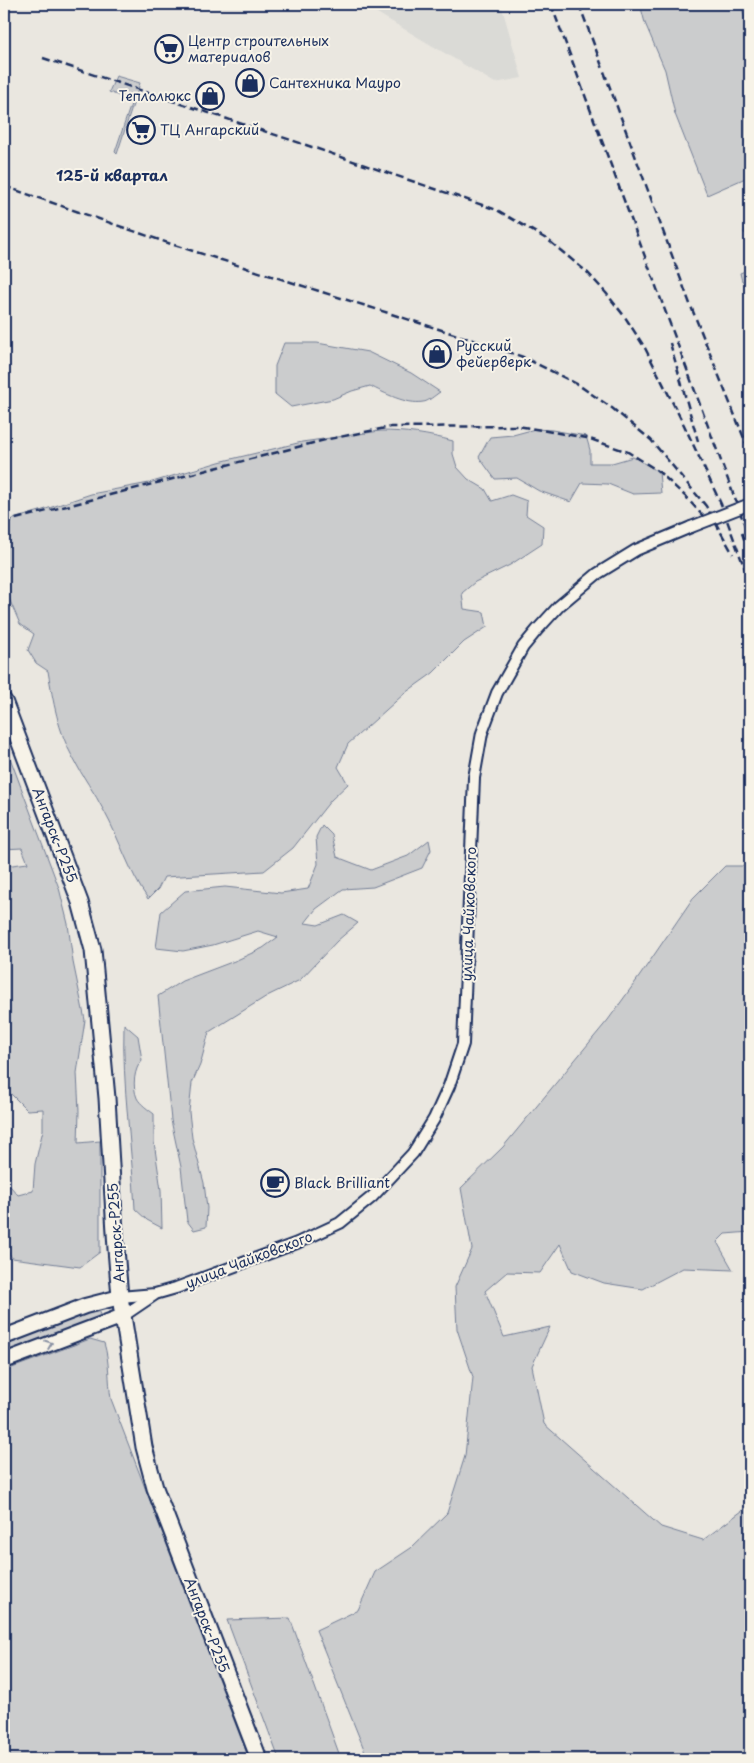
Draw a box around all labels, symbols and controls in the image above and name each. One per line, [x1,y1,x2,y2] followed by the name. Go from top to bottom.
[188,30,329,67] place label: Центр строительных материалов
[154,34,184,64] supermarket icon: Центр строительных материалов
[235,68,265,98] shop icon: Сантехника Мауро
[269,72,401,93] place label: Сантехника Мауро
[195,81,225,111] shop icon: Теплолюкс
[119,85,191,106] place label: Теплолюкс
[126,115,156,145] supermarket icon: ТЦ Ангарский
[160,119,259,140] place label: ТЦ Ангарский
[56,163,168,186] district label: 125-й квартал
[456,335,532,372] place label: Русский фейерверк
[422,339,452,369] shop icon: Русский фейерверк
[28,784,83,886] street label: Ангарск-Р255
[456,846,481,982] street label: улица Чайковского
[260,1168,290,1198] cafe icon: Black Brilliant
[294,1172,390,1193] place label: Black Brilliant
[102,1182,129,1284] street label: Ангарск-Р255
[182,1226,316,1293] street label: улица Чайковского
[45,1340,53,1350] one-way arrow
[180,1574,235,1676] street label: Ангарск-Р255

